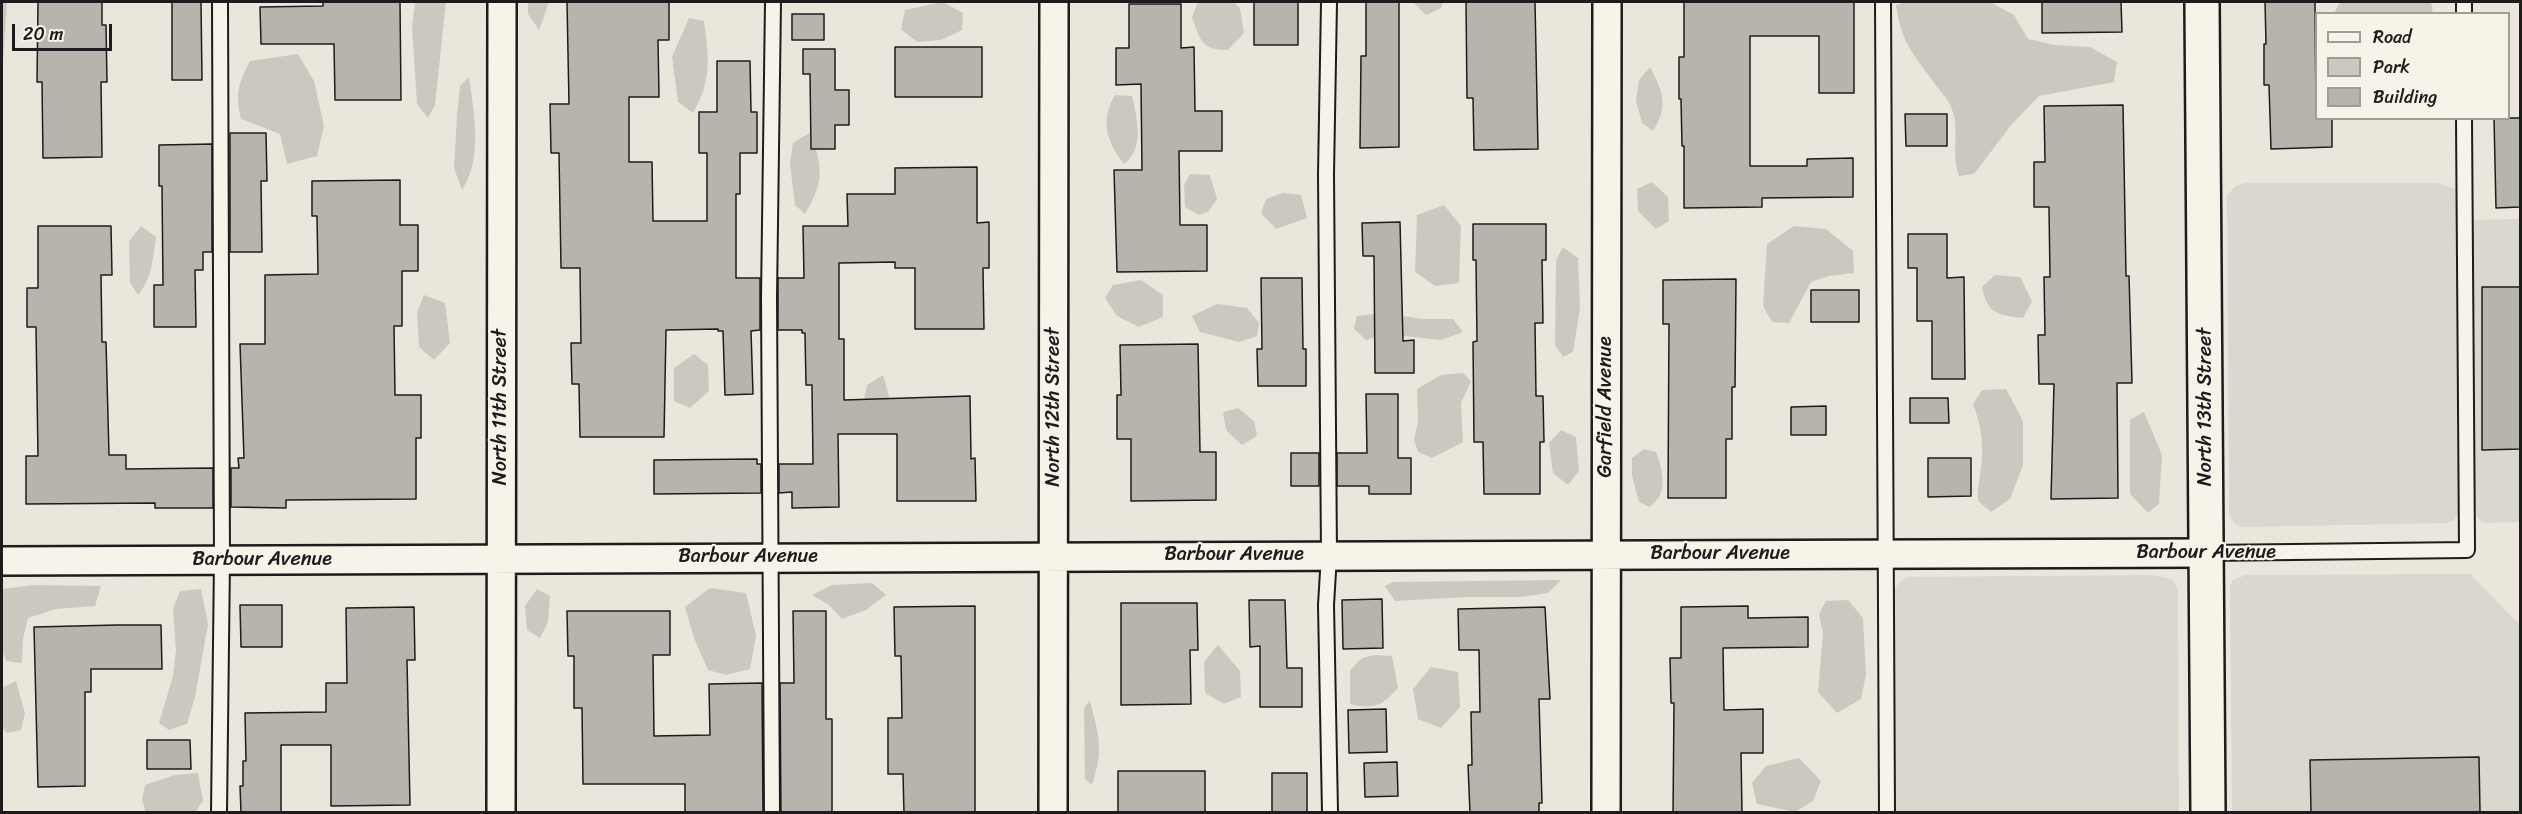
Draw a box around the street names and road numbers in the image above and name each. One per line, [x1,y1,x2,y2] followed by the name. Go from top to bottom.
[1042,327,1066,487] street label: North 12th Street
[2194,328,2218,486] street label: North 13th Street
[489,329,513,485] street label: North 11th Street
[1594,336,1618,478] street label: Garfield Avenue
[2136,541,2276,565] street label: Barbour Avenue
[1650,542,1790,566] street label: Barbour Avenue
[1164,543,1304,567] street label: Barbour Avenue
[678,545,818,569] street label: Barbour Avenue
[192,548,332,572] street label: Barbour Avenue

